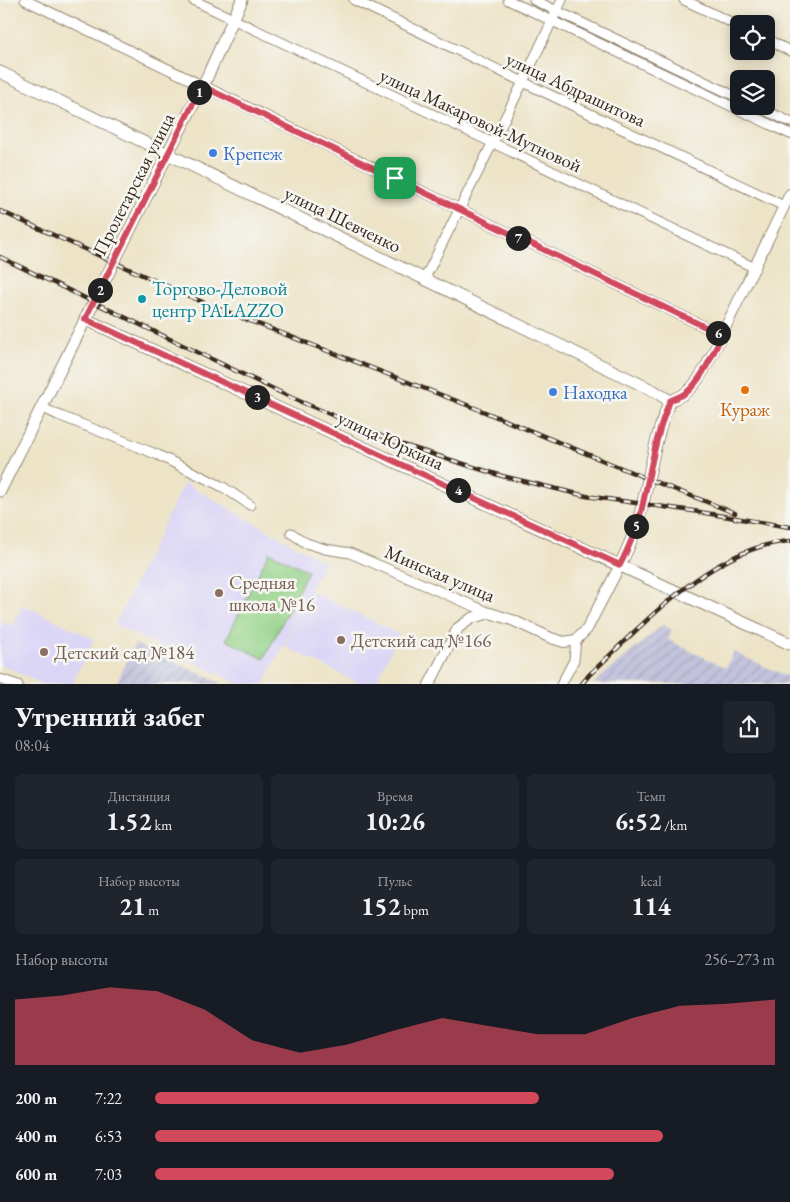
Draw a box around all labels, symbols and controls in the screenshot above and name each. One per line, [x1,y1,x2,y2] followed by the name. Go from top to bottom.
[730,15,775,115] map controls
[730,15,775,60] button: locate
[502,46,650,133] street label: улица Абдрашитова
[376,63,586,178] street label: улица Макаровой-Мутновой
[730,70,775,115] button: layers
[186,80,212,104] pin: 1
[196,83,203,101] text: 1
[87,108,180,260] street label: Пролетарская улица
[223,141,284,166] place label: Крепеж
[207,147,219,159] marker: Крепеж
[374,157,416,199] pin
[381,164,409,192] icon: arrive
[280,180,405,259] street label: улица Шевченко
[506,226,530,250] pin: 7
[515,229,522,247] text: 7
[152,276,288,323] place label: Торгово-Деловой центр PALAZZO
[88,278,112,302] pin: 2
[97,281,104,299] text: 2
[136,293,148,305] marker: Торгово-Деловой центр PALAZZO
[706,320,730,346] pin: 6
[715,324,722,342] text: 6
[563,380,628,405] place label: Находка
[244,384,270,410] pin: 3
[739,384,751,396] marker: Кураж
[547,386,559,398] marker: Находка
[254,388,261,406] text: 3
[720,397,771,422] place label: Кураж
[334,405,448,476] street label: улица Юркина
[446,478,470,502] pin: 4
[455,481,462,499] text: 4
[624,514,648,538] pin: 5
[633,517,640,535] text: 5
[381,539,499,608] street label: Минская улица
[229,570,315,617] place label: Средняя школа №16
[213,587,225,599] marker: Средняя школа №16
[351,628,491,653] place label: Детский сад №166
[335,634,347,646] marker: Детский сад №166
[54,640,195,665] place label: Детский сад №184
[38,646,50,658] marker: Детский сад №184
[15,698,204,734] text: Утренний забег
[723,701,775,753] button: share
[15,735,50,756] text: 08:04
[108,787,170,805] text: Дистанция
[377,787,413,805] text: Время
[636,787,666,805] text: Темп
[106,805,152,837] text: 1.52
[365,805,425,837] text: 10:26
[615,805,661,837] text: 6:52
[152,816,172,834] text: km
[661,816,687,834] text: /km
[98,872,180,890] text: Набор высоты
[377,872,413,890] text: Пульс
[641,872,662,890] text: kcal
[119,890,145,922] text: 21
[361,890,401,922] text: 152
[631,890,671,922] text: 114
[145,901,159,919] text: m
[401,901,429,919] text: bpm
[15,949,108,970] text: Набор высоты
[704,949,775,970] text: 256–273 m
[15,1088,57,1109] text: 200 m
[95,1088,122,1109] text: 7:22
[15,1126,57,1147] text: 400 m
[95,1126,122,1147] text: 6:53
[15,1164,57,1185] text: 600 m
[95,1164,122,1185] text: 7:03

